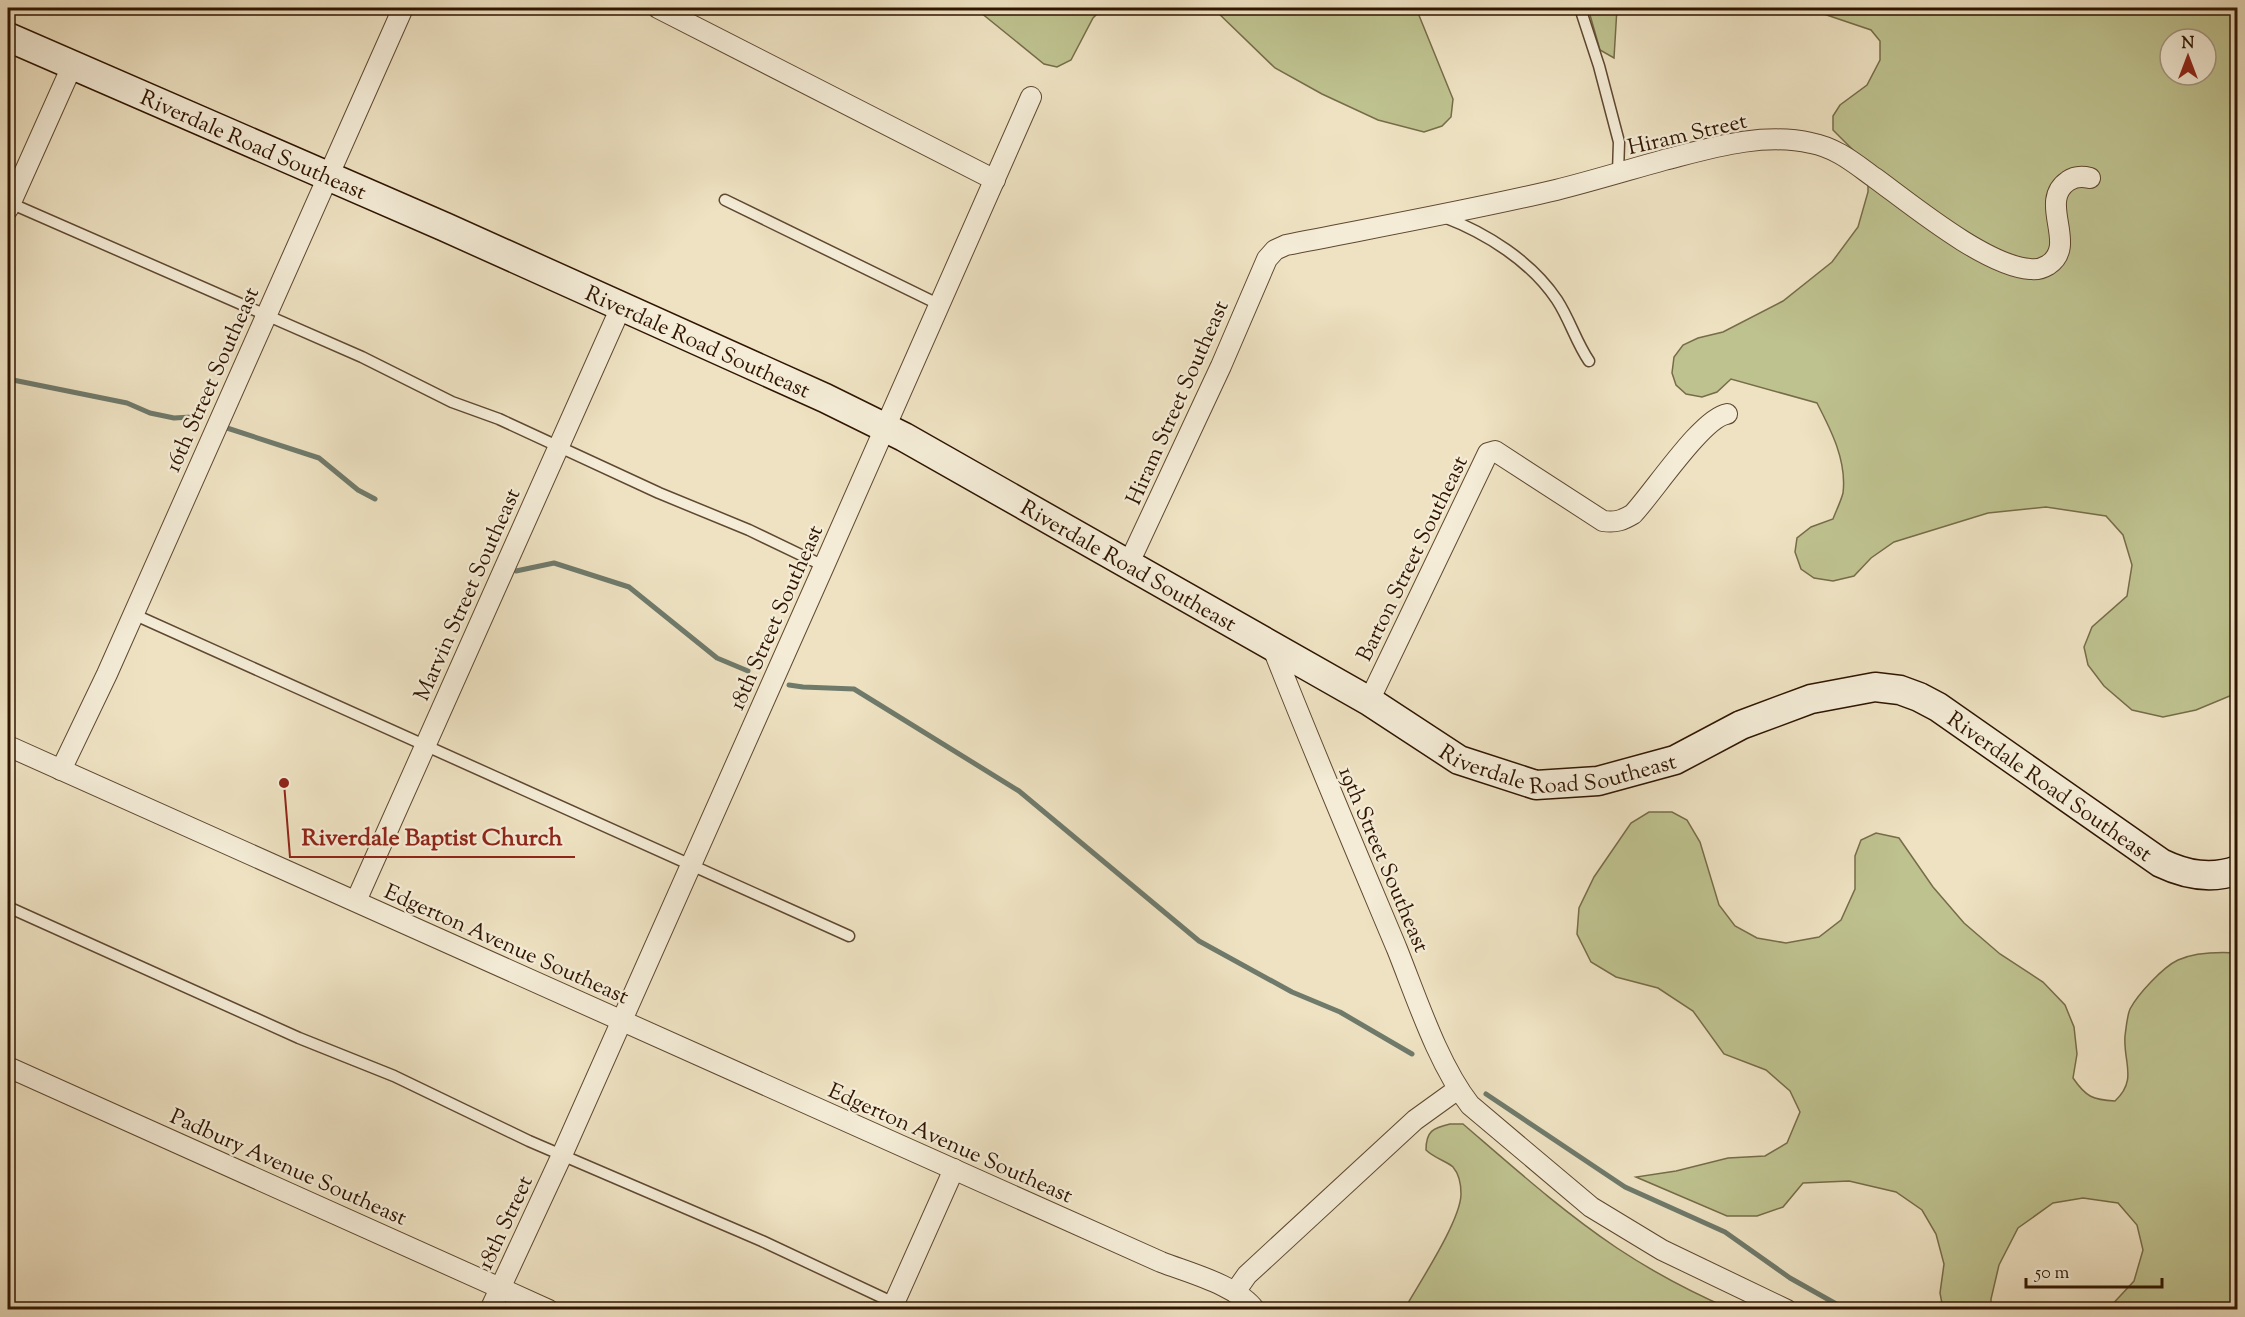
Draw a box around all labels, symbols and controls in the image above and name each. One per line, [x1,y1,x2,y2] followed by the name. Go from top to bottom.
[2158,27,2218,87] north arrow
[2182,33,2195,56] text: N
[134,83,371,210] street label: Riverdale Road Southeast
[1625,107,1751,165] street label: Hiram Street
[579,279,815,408] street label: Riverdale Road Southeast
[159,282,269,478] street label: 16th Street Southeast
[1119,295,1238,511] street label: Hiram Street Southeast
[1350,451,1478,668] street label: Barton Street Southeast
[407,483,530,707] street label: Marvin Street Southeast
[1014,493,1242,642] street label: Riverdale Road Southeast
[723,520,833,716] street label: 18th Street Southeast
[1940,705,2158,871] street label: Riverdale Road Southeast
[1437,729,1681,769] street label: Riverdale Road Southeast
[1431,738,1681,804] text: Riverdale Road Southeast
[1329,762,1436,958] street label: 19th Street Southeast
[290,815,575,857] callout: Riverdale Baptist Church
[301,822,563,856] text: Riverdale Baptist Church
[378,877,634,1014] street label: Edgerton Avenue Southeast
[822,1076,1078,1213] street label: Edgerton Avenue Southeast
[164,1102,412,1236] street label: Padbury Avenue Southeast
[471,1171,543,1276] street label: 18th Street
[2026,1251,2162,1289] scale bar
[2034,1261,2070,1287] text: 50 m

